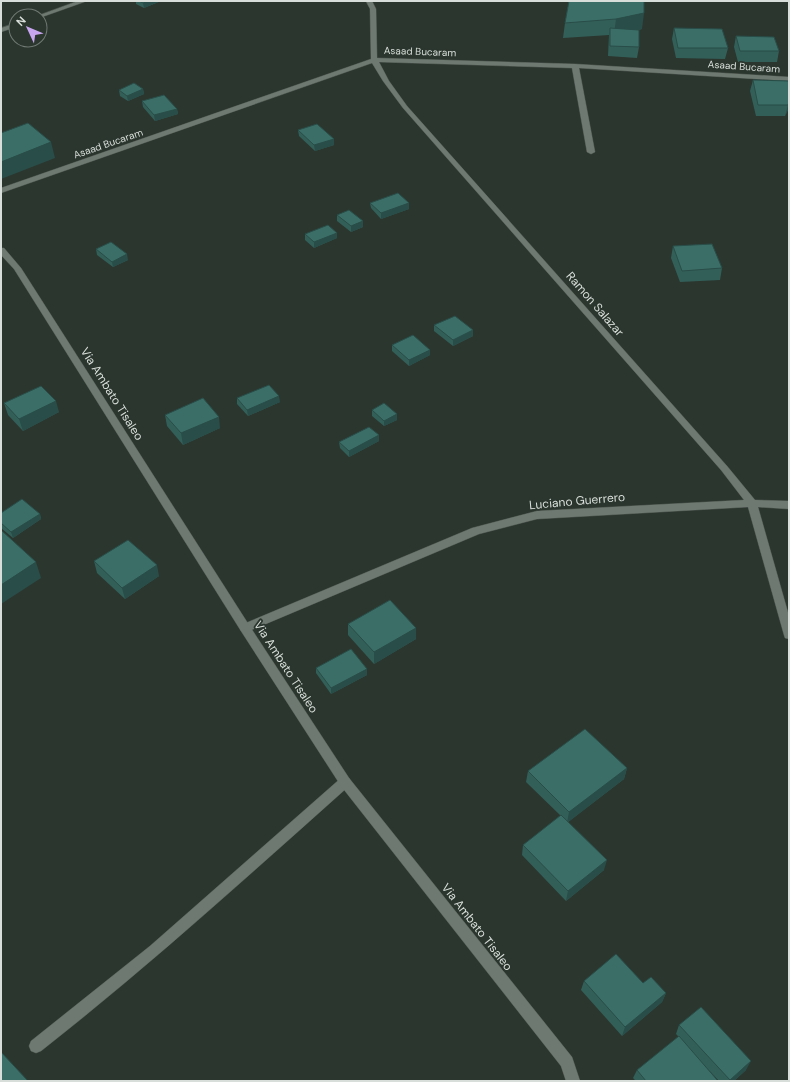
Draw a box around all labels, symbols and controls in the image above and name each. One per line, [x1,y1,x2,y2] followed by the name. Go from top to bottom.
[8,8,48,48] north arrow
[13,13,29,29] text: N
[384,44,456,59] street label: Asaad Bucaram
[707,57,781,76] street label: Asaad Bucaram
[72,126,145,161] street label: Asaad Bucaram
[563,268,628,340] street label: Ramon Salazar
[77,344,147,444] street label: Via Ambato Tisaleo
[528,489,626,513] street label: Luciano Guerrero
[250,618,322,716] street label: Via Ambato Tisaleo
[438,880,516,974] street label: Via Ambato Tisaleo

